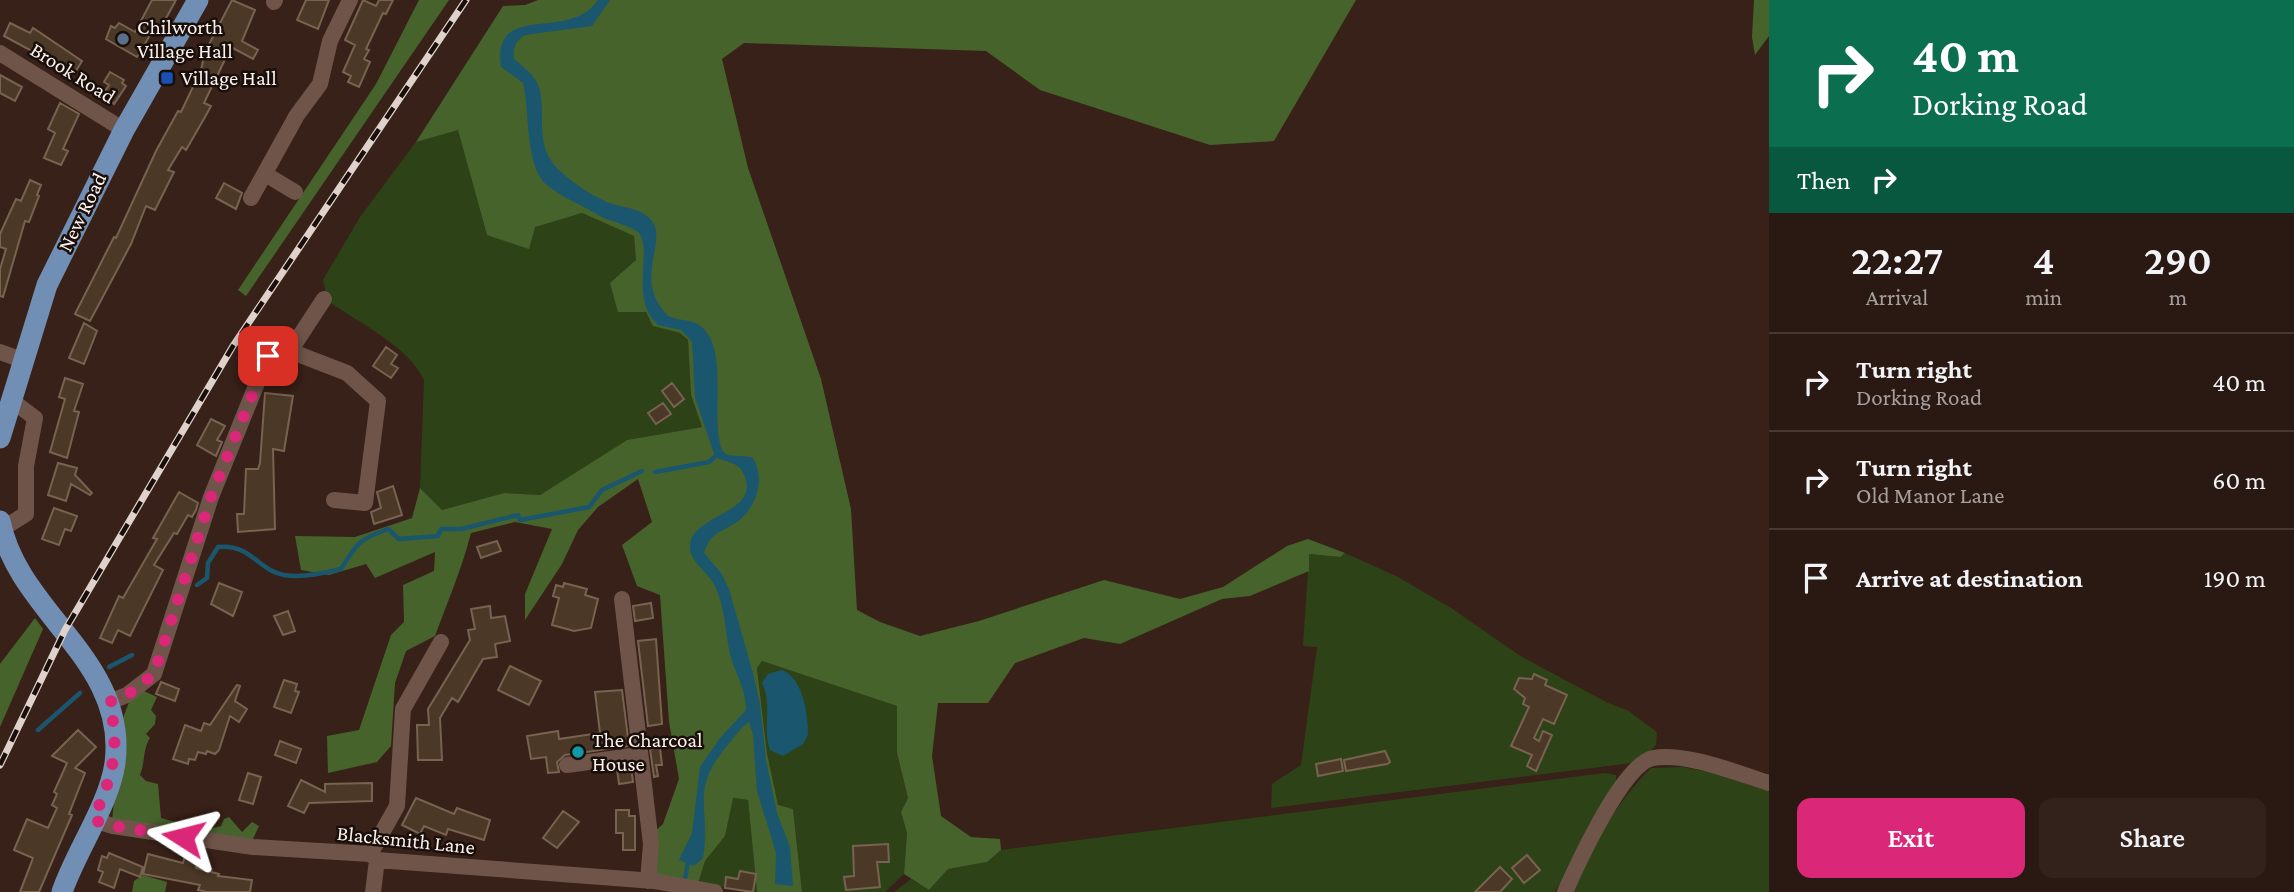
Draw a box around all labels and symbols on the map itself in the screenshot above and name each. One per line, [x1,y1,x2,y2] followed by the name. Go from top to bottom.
[137,15,233,63] place label: Chilworth Village Hall
[115,31,131,47] marker: Chilworth Village Hall
[26,37,120,109] street label: Brook Road
[181,66,277,90] place label: Village Hall
[159,70,175,86] marker: Village Hall
[53,169,111,255] street label: New Road
[238,326,298,386] pin
[592,728,703,776] place label: The Charcoal House
[570,744,586,760] marker: The Charcoal House
[146,800,220,874] position arrow
[336,821,476,859] street label: Blacksmith Lane

